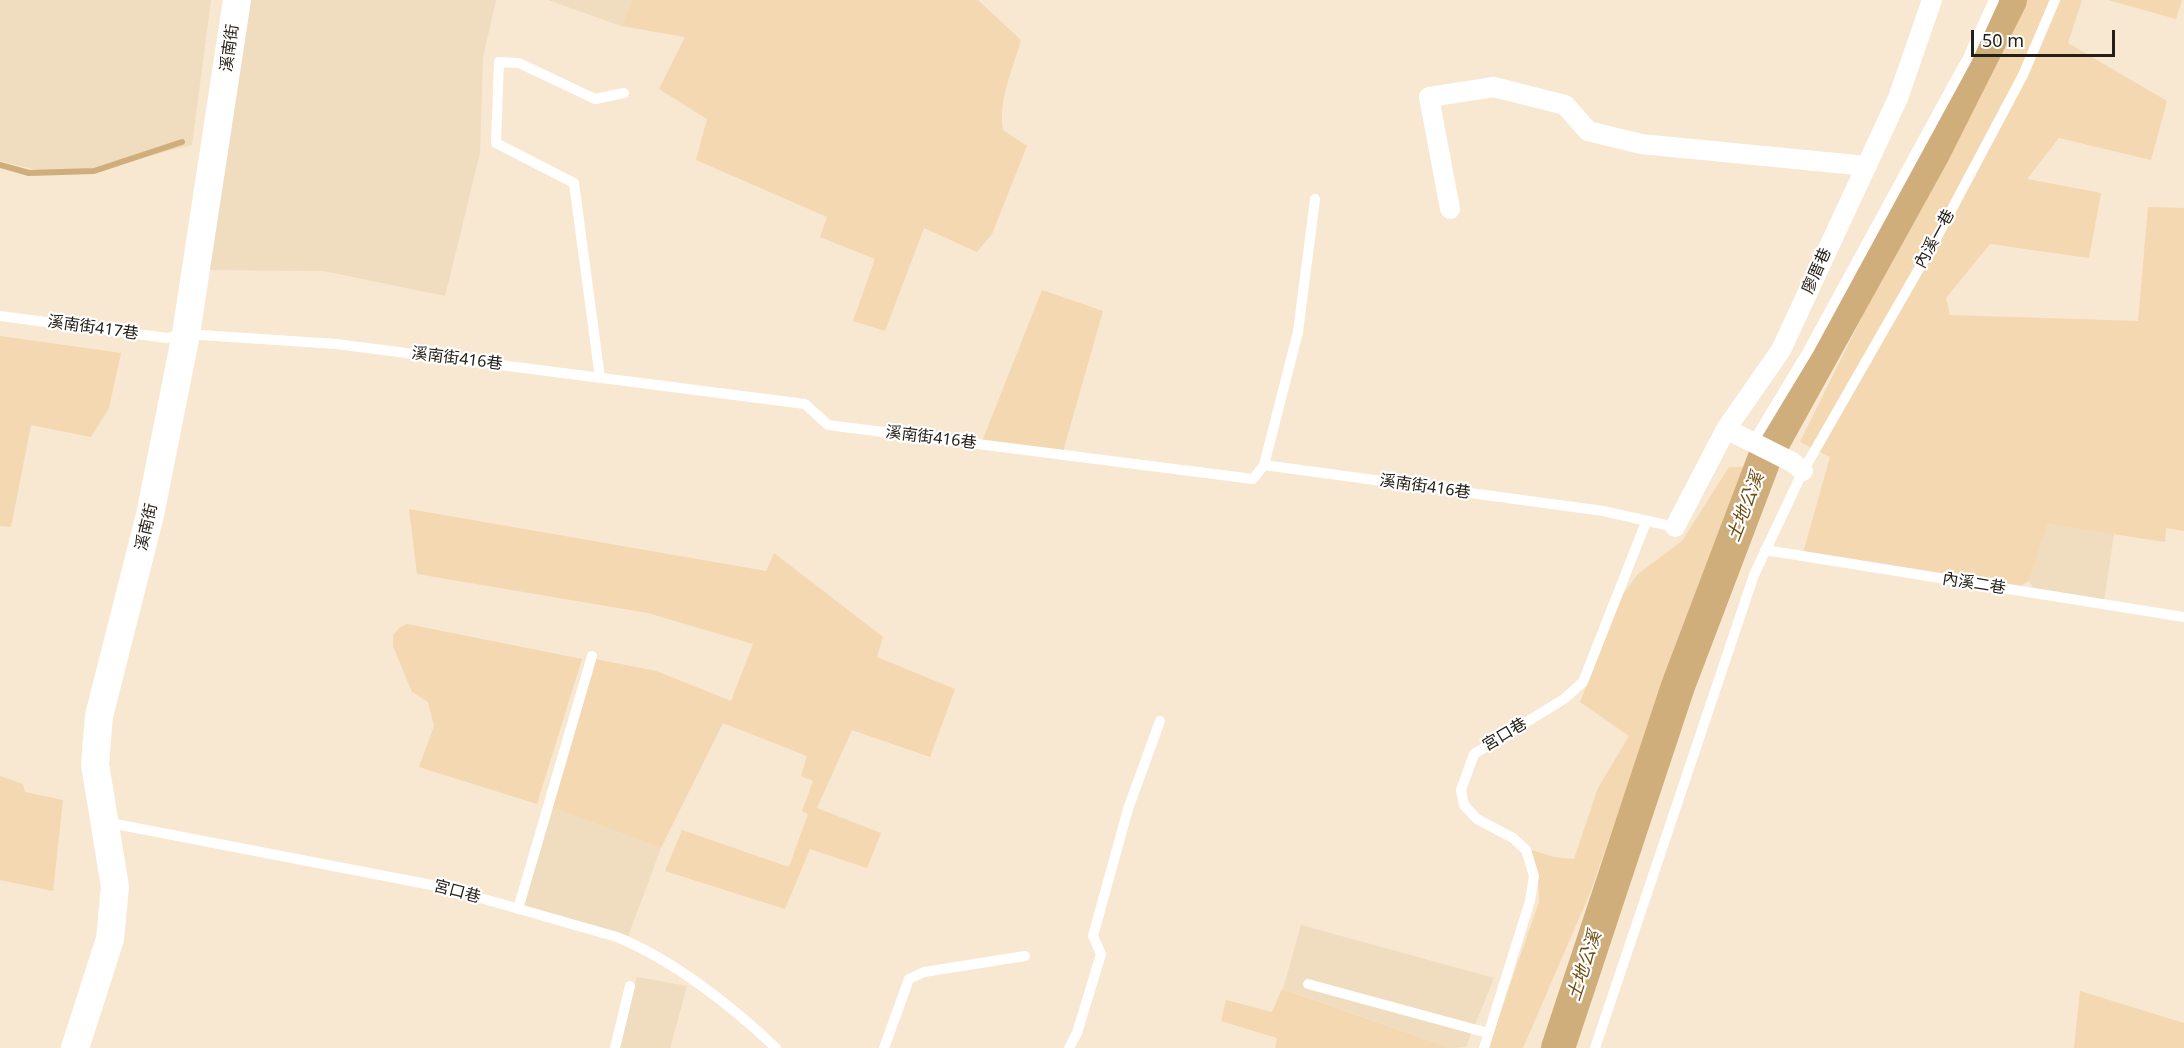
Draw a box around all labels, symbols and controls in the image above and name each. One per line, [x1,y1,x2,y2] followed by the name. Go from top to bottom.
[1974,18,2118,56] scale bar
[217,23,243,73] street label: 溪南街
[1982,28,2024,52] text: 50 m
[1911,206,1959,272] street label: 內溪一巷
[1798,245,1836,297] street label: 廖厝巷
[46,312,140,344] street label: 溪南街417巷
[410,344,504,374] street label: 溪南街416巷
[884,423,978,453] street label: 溪南街416巷
[1723,470,1769,544] water label: 土地公溪
[1378,471,1472,503] street label: 溪南街416巷
[132,501,162,553] street label: 溪南街
[1941,570,2007,598] street label: 內溪二巷
[1479,714,1531,756] street label: 宮口巷
[431,877,483,907] street label: 宮口巷
[1564,928,1606,1004] water label: 土地公溪

